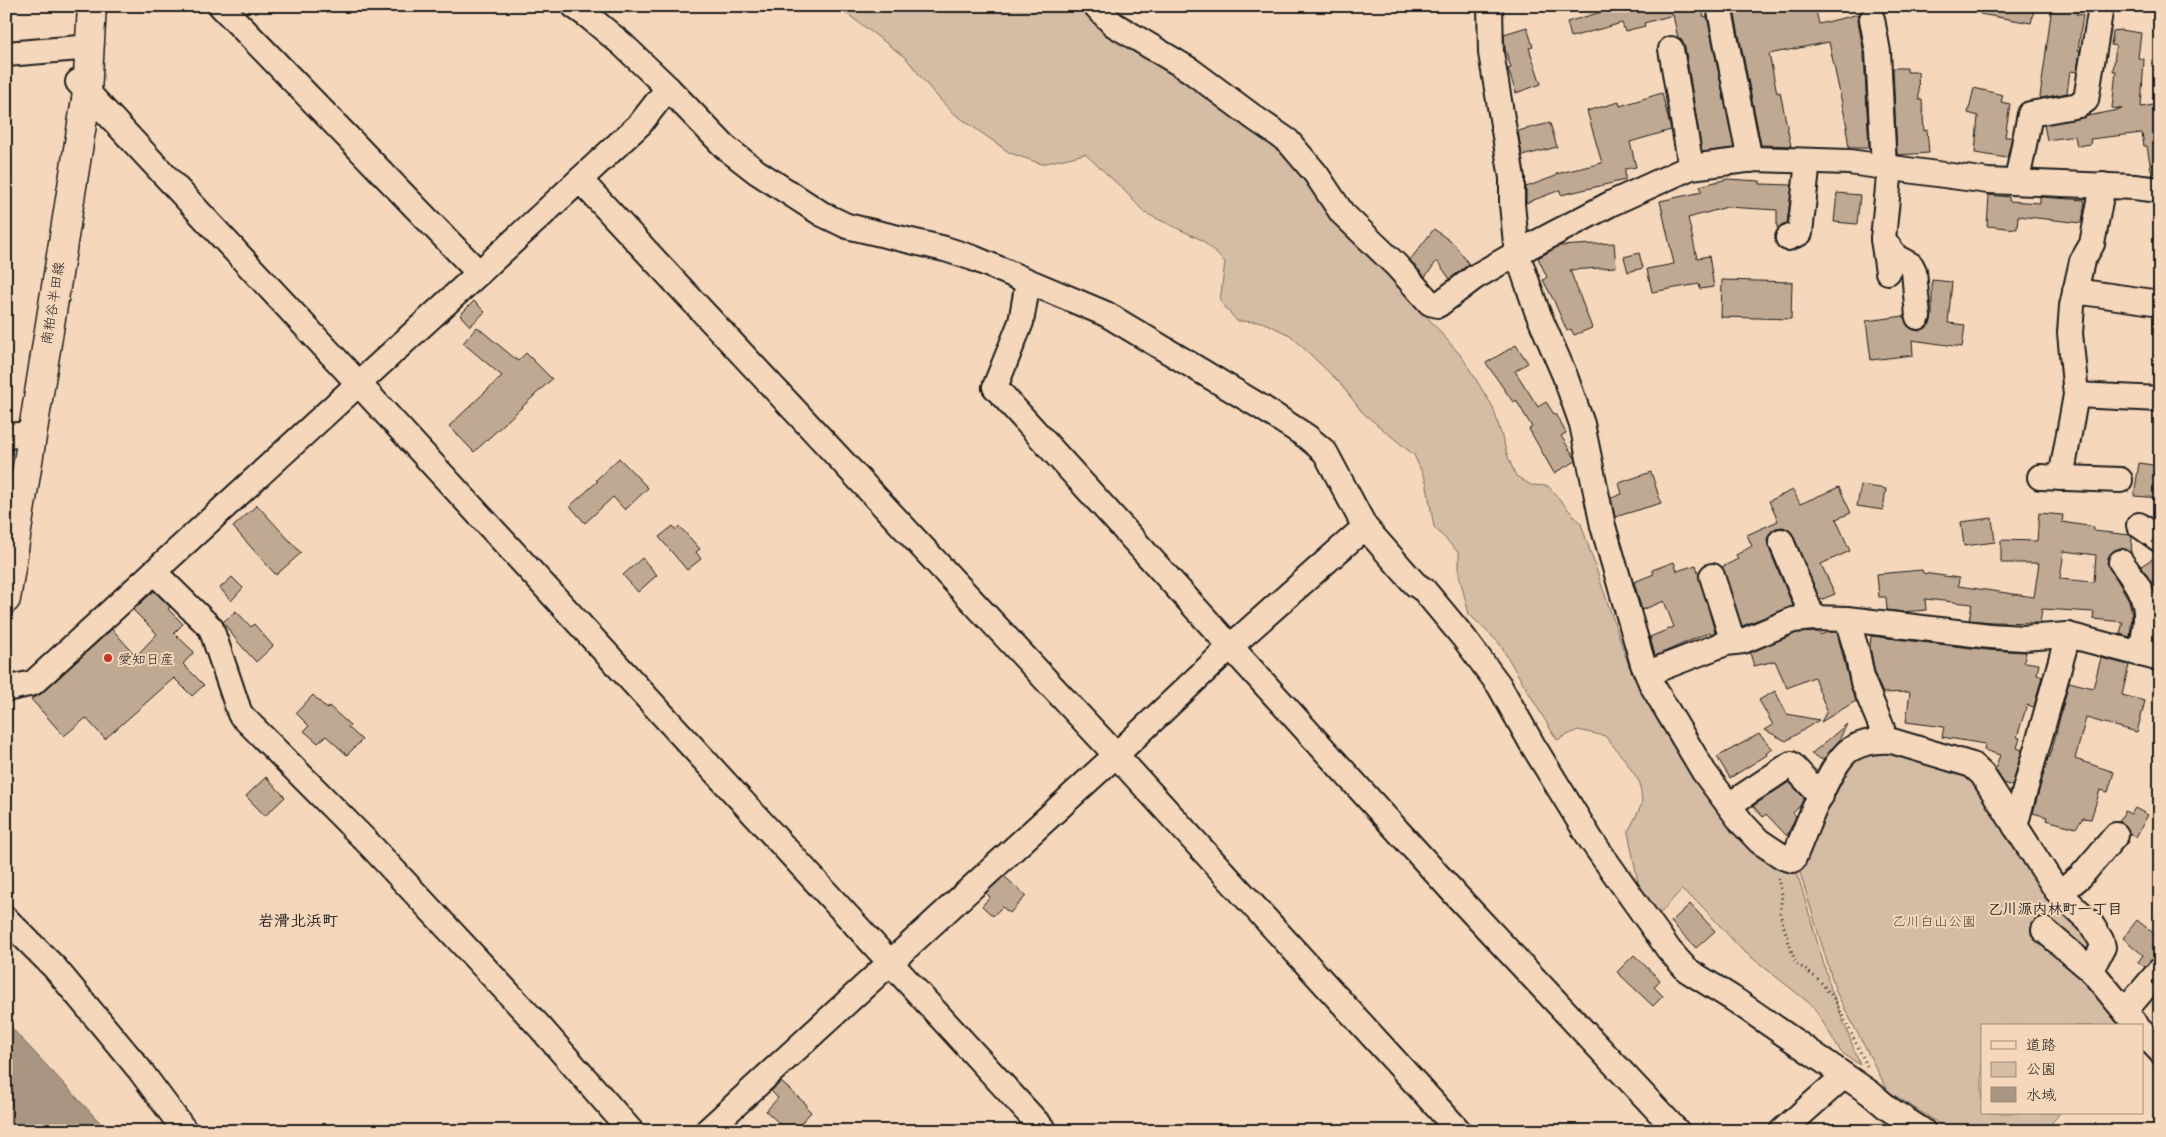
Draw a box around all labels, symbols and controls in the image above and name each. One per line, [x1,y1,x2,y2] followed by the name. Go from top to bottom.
[35,260,69,346] street label: 南粕谷半田線
[118,648,174,669] place label: 愛知日産
[102,652,114,664] marker: 愛知日産
[1987,896,2123,919] district label: 乙川源内林町一丁目
[258,907,338,931] district label: 岩滑北浜町
[1892,910,1976,931] park label: 乙川白山公園
[1981,1024,2144,1114] legend
[2026,1032,2056,1055] text: 道路
[2026,1056,2056,1079] text: 公園
[2026,1082,2056,1105] text: 水域

